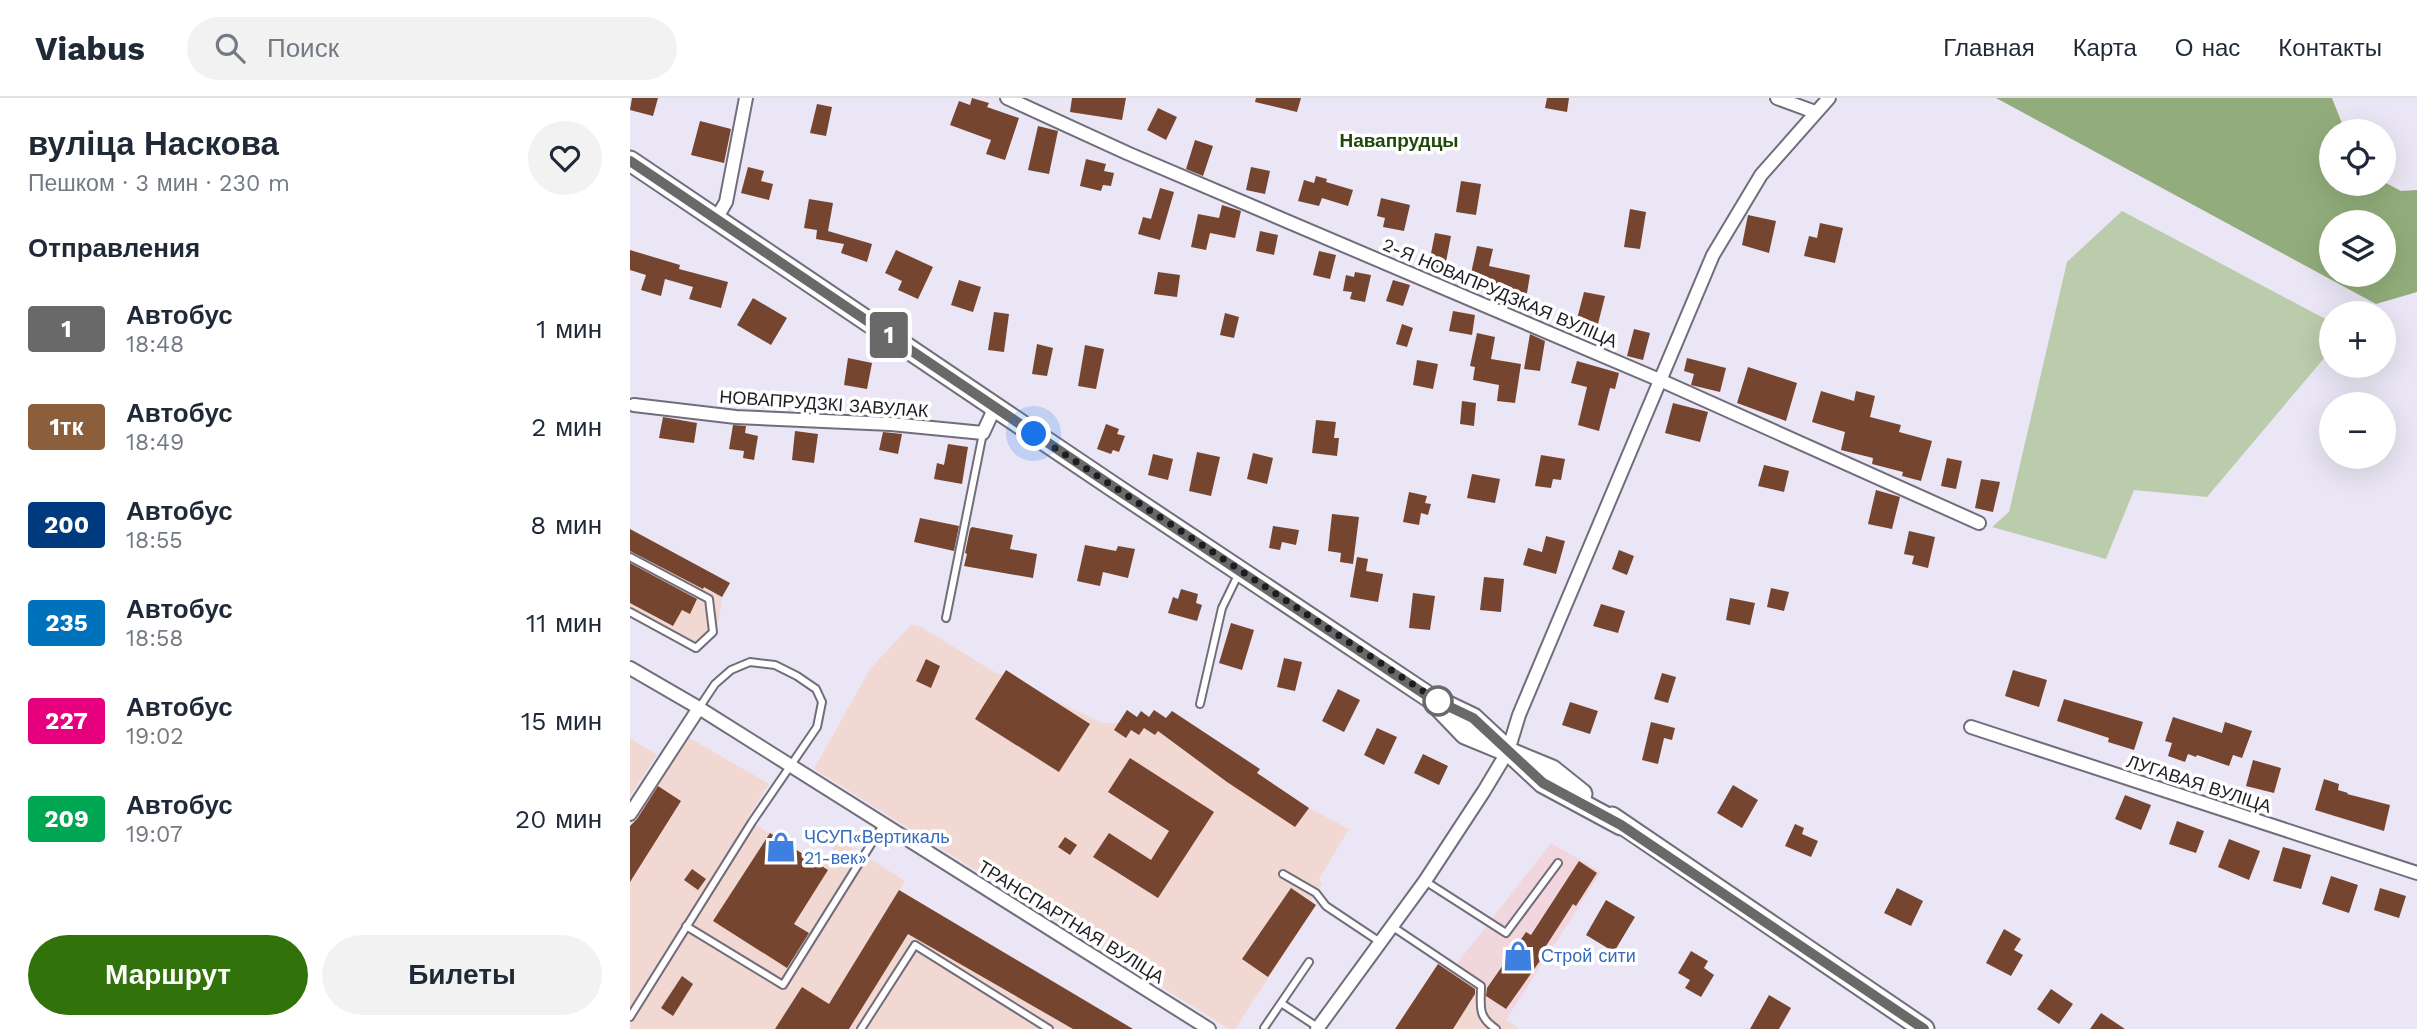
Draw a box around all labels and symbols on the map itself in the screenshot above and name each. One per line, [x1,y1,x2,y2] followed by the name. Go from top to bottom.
[1339,129,1459,152] district label: Навапрудцы
[1380,233,1621,352] street label: 2-Я НОВАПРУДЗКАЯ ВУЛІЦА
[866,312,912,358] line badge: 1
[719,386,930,421] street label: НОВАПРУДЗКІ ЗАВУЛАК
[1016,416,1051,451] your location
[1423,686,1453,716] unlabelled marker
[2124,750,2274,817] street label: ЛУГАВАЯ ВУЛІЦА
[804,826,950,868] place label: ЧСУП«Вертикаль 21-век»
[764,830,798,864] shop icon: ЧСУП«Вертикаль 21-век»
[974,856,1168,988] street label: ТРАНСПАРТНАЯ ВУЛІЦА
[1501,939,1535,973] shop icon: Строй сити
[1541,945,1636,966] place label: Строй сити

